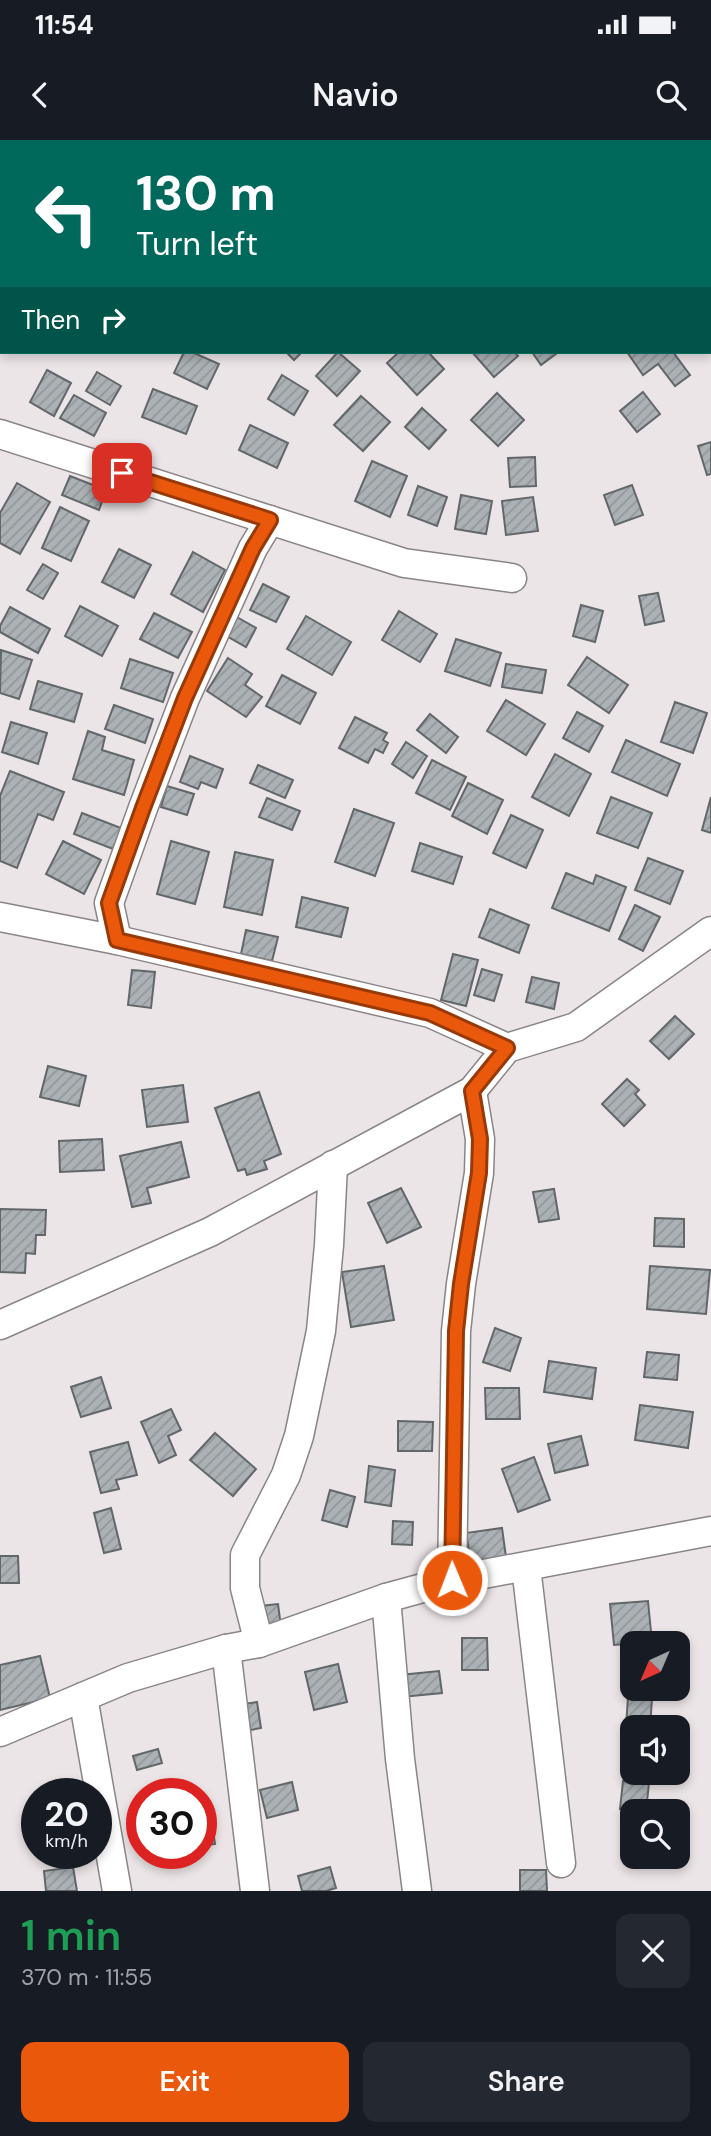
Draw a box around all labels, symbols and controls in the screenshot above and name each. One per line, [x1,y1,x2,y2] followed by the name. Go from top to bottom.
[35,8,94,42] text: 11:54
[312,74,399,116] text: Navio
[21,76,59,114] icon: back
[652,76,690,114] icon: search
[136,161,276,225] text: 130 m
[21,168,112,259] icon: left
[136,223,258,265] text: Turn left
[94,301,132,339] icon: right
[21,303,80,337] text: Then
[92,443,152,503] pin
[103,454,141,492] icon: arrive
[415,1543,489,1617] position arrow
[620,1631,690,1701] north arrow
[620,1631,690,1869] map controls
[620,1715,690,1785] button: sound
[126,1778,217,1869] speed limit sign: 30
[44,1791,89,1837] text: 20
[620,1799,690,1869] button: search
[45,1829,88,1853] text: km/h
[21,1908,121,1963] text: 1 min
[616,1914,690,1988] button: close
[21,1962,152,1992] text: 370 m · 11:55
[21,2042,349,2122] button: Exit
[363,2042,690,2122] button: Share

